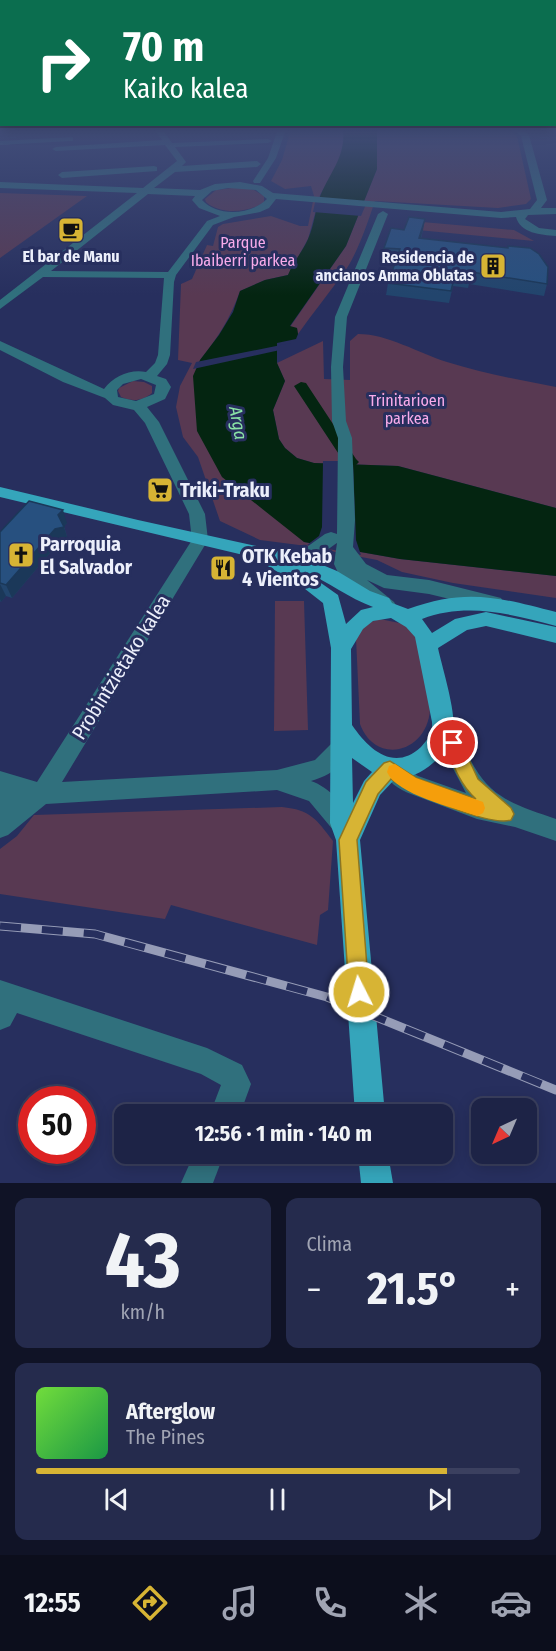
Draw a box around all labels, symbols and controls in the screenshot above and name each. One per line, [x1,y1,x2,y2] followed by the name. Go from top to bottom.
[123,22,204,72] text: 70 m
[24,24,102,102] icon: right
[123,73,248,105] text: Kaiko kalea
[56,215,86,245] cafe icon: El bar de Manu
[191,233,295,270] park label: Parque Ibaiberri parkea
[22,247,120,266] place label: El bar de Manu
[316,248,474,285] place label: Residencia de ancianos Amma Oblatas
[478,251,508,281] building icon: Residencia de ancianos Amma Oblatas
[369,391,445,428] park label: Trinitarioen parkea
[224,403,252,442] water label: Arga
[145,475,175,505] supermarket icon: Triki-Traku
[180,478,270,502] place label: Triki-Traku
[40,532,133,579] place label: Parroquia El Salvador
[6,540,36,570] church icon: Parroquia El Salvador
[242,544,333,591] place label: OTK Kebab 4 Vientos
[208,553,238,583] restaurant icon: OTK Kebab 4 Vientos
[67,590,175,744] street label: Probintzietako kalea
[427,717,478,768] pin
[436,726,469,759] icon: arrive
[327,960,391,1024] position arrow
[18,1086,96,1164] speed limit sign: 50
[471,1098,537,1164] north arrow
[471,1098,537,1164] map controls
[195,1120,372,1147] text: 12:56 · 1 min · 140 m
[105,1214,181,1308] text: 43
[307,1232,352,1256] text: Clima
[367,1262,459,1316] text: 21.5°
[307,1270,321,1310] text: −
[505,1270,520,1310] text: +
[120,1300,165,1324] text: km/h
[126,1398,215,1425] text: Afterglow
[126,1425,205,1449] text: The Pines
[100,1483,133,1516] icon: previous
[261,1483,294,1516] icon: pause
[423,1483,456,1516] icon: next
[129,1582,171,1624] icon: directions
[219,1582,261,1624] icon: music
[309,1582,351,1624] icon: phone
[400,1582,442,1624] icon: climate
[490,1582,532,1624] icon: car
[24,1587,81,1619] text: 12:55

